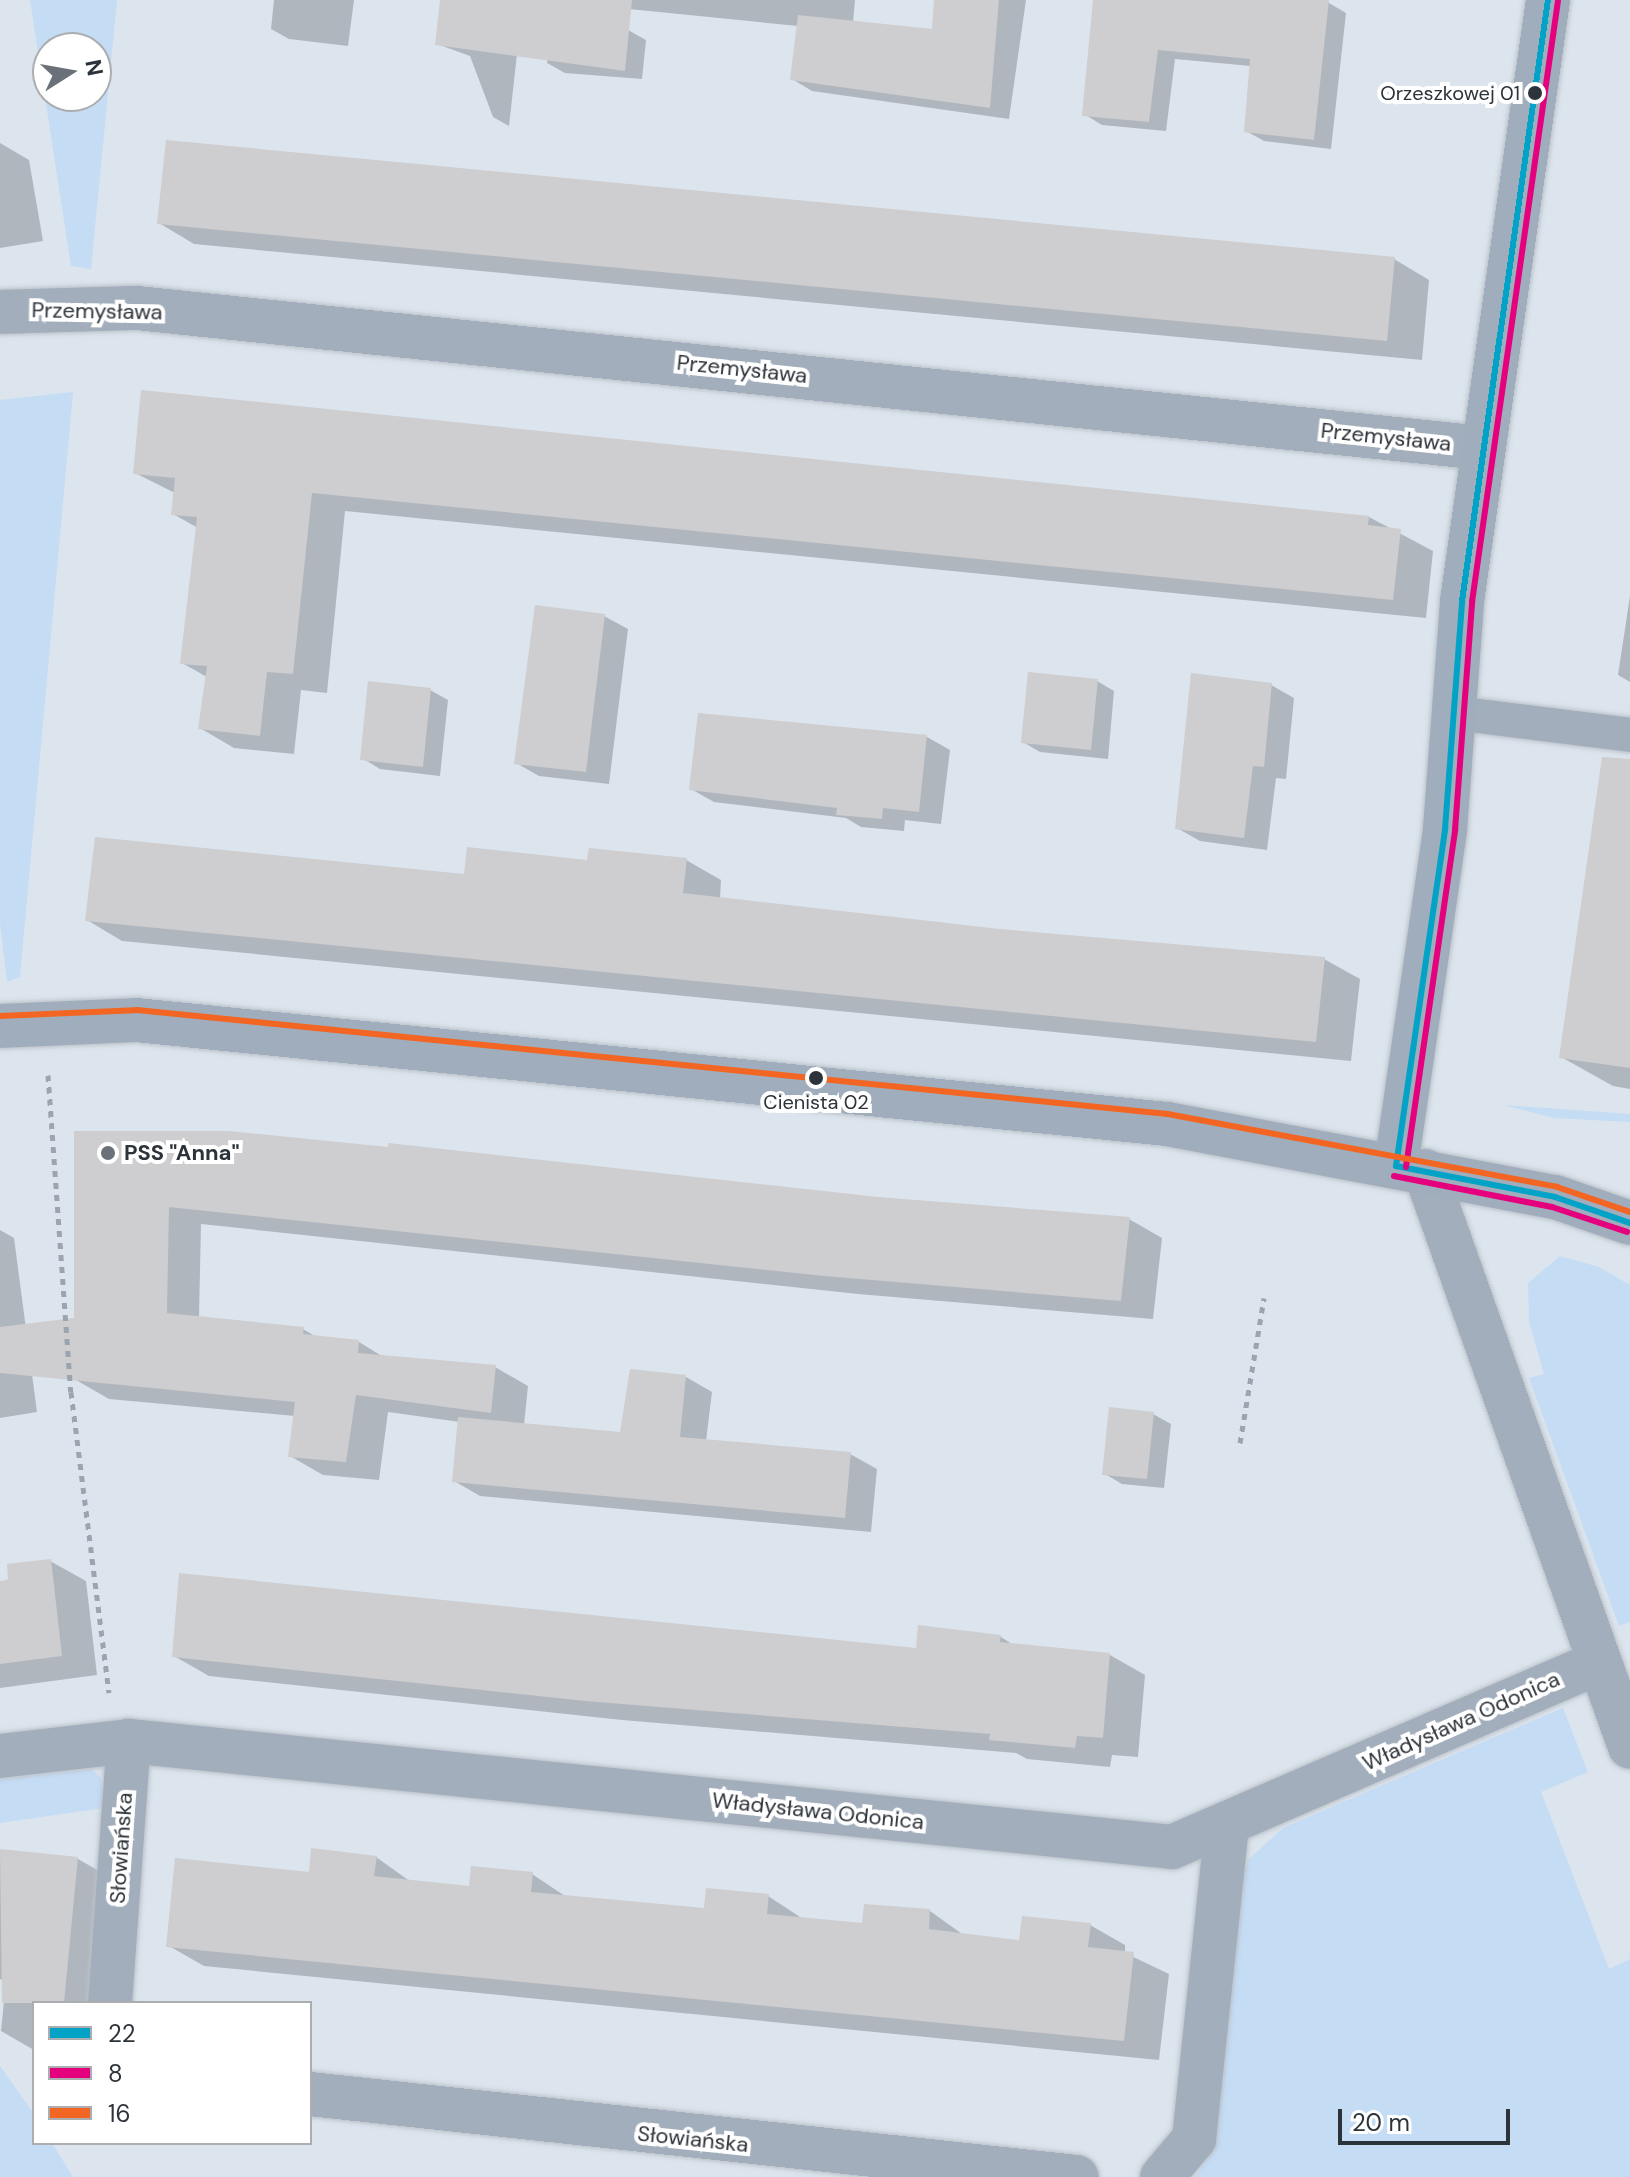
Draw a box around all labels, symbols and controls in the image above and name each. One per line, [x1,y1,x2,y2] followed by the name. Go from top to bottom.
[32,32,112,112] north arrow
[78,57,110,78] text: N
[1380,81,1520,105] place label: Orzeszkowej 01
[1527,85,1543,101] marker: Orzeszkowej 01
[31,297,163,325] street label: Przemysława
[675,349,809,389] street label: Przemysława
[1319,417,1453,457] street label: Przemysława
[808,1070,824,1086] marker: Cienista 02
[763,1090,869,1114] place label: Cienista 02
[124,1140,240,1166] place label: PSS "Anna"
[99,1144,117,1162] marker: PSS "Anna"
[1358,1666,1564,1776] street label: Władysława Odonica
[711,1787,925,1835] street label: Władysława Odonica
[104,1791,138,1905] street label: Słowiańska
[32,2001,312,2145] legend
[108,2018,136,2049] text: 22
[108,2058,123,2089] text: 8
[1342,2093,1514,2143] scale bar
[108,2098,131,2129] text: 16
[1352,2107,1410,2138] text: 20 m
[636,2120,750,2158] street label: Słowiańska

